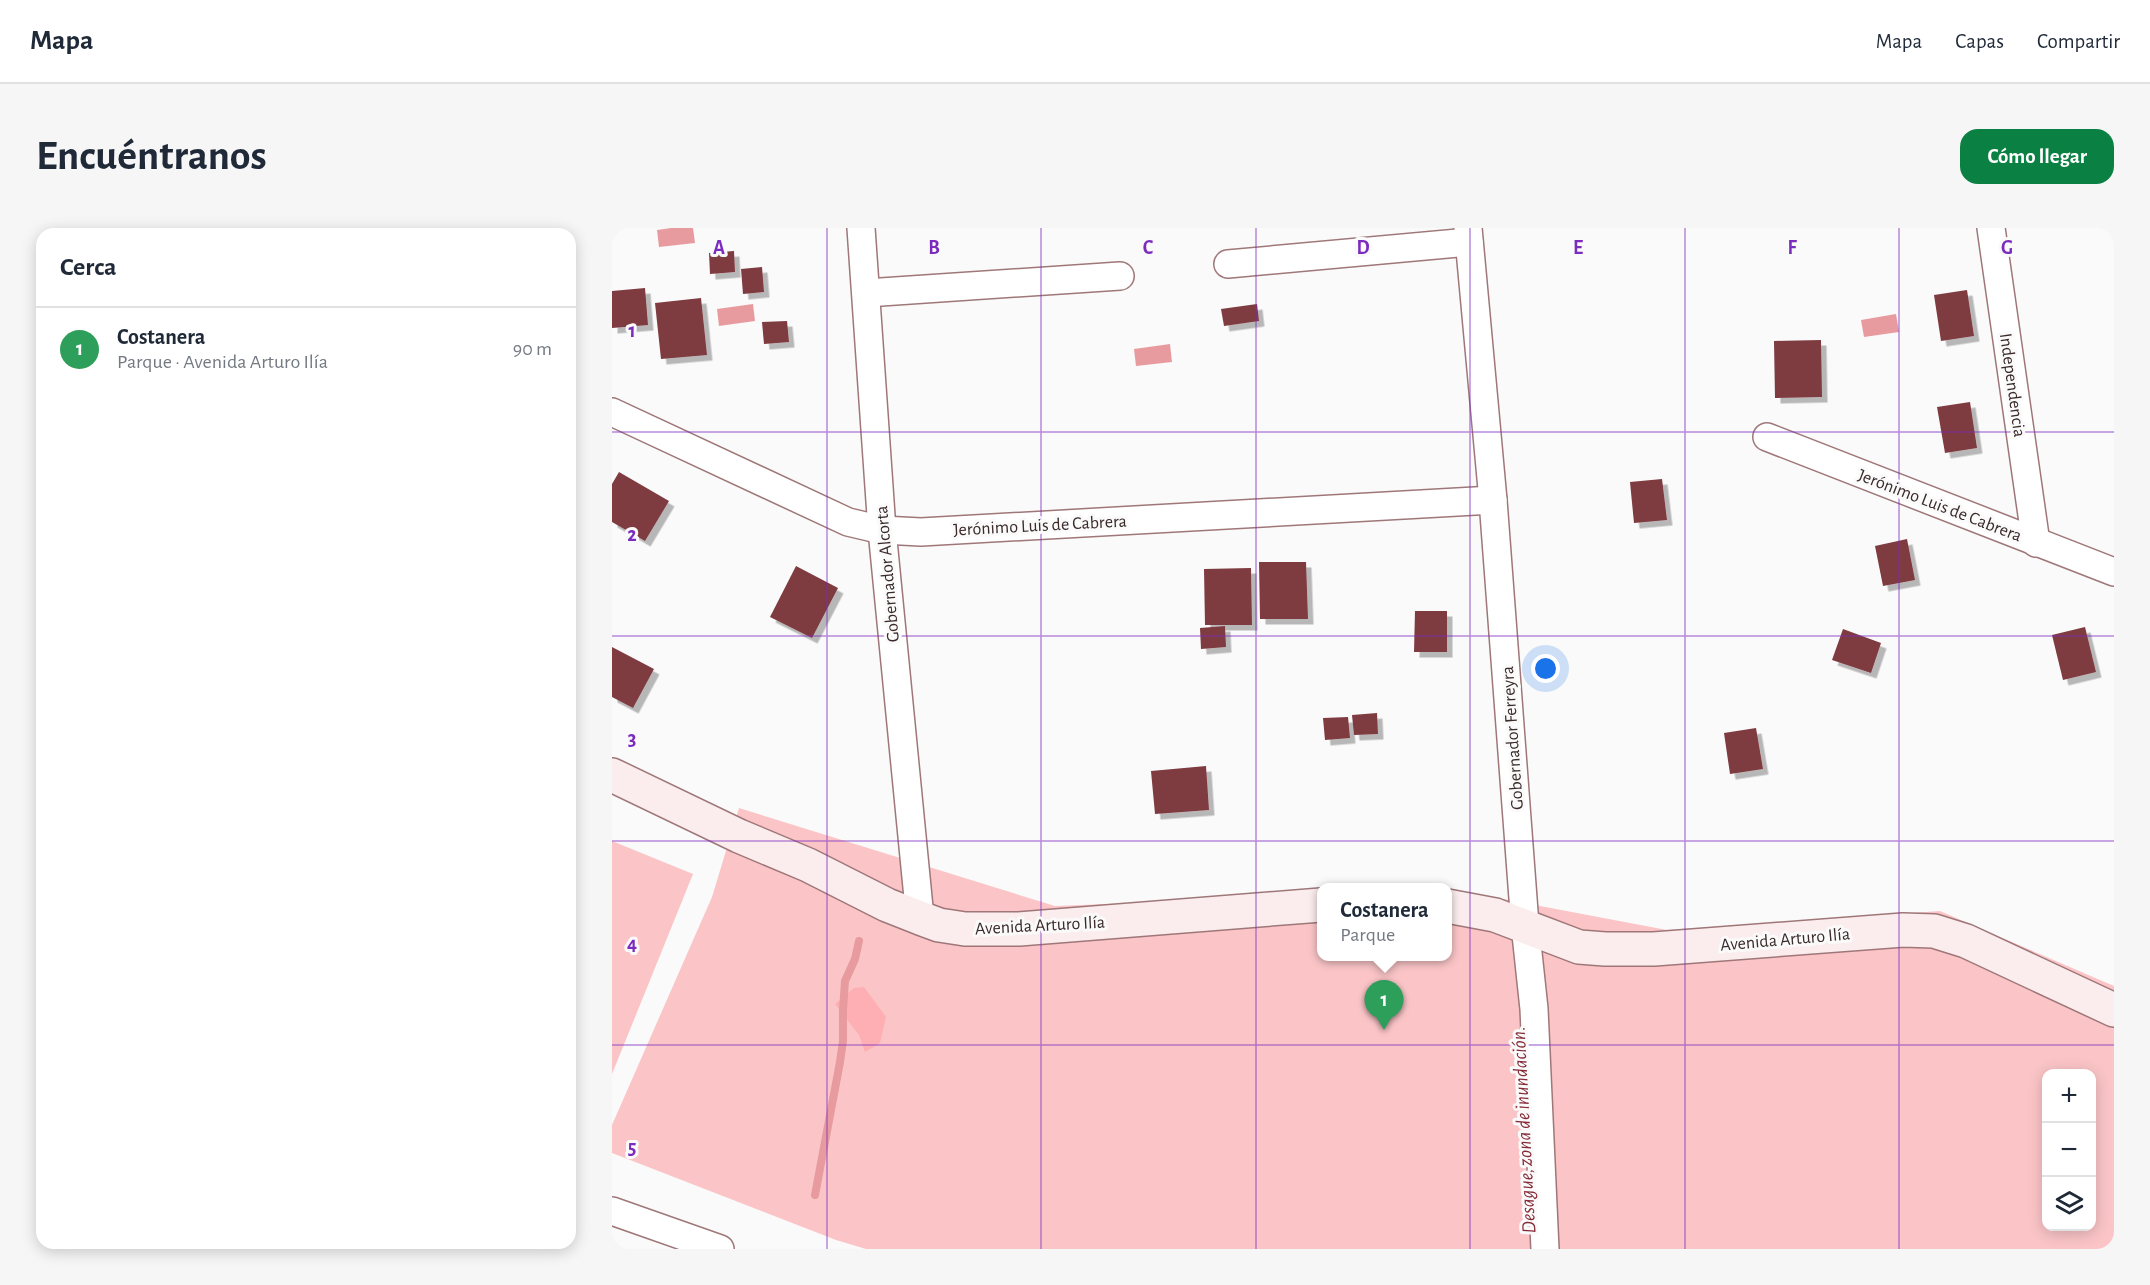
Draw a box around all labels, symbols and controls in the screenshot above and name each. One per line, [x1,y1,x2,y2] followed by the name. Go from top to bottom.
[30,27,93,55] text: Mapa
[1876,31,1922,52] text: Mapa
[1955,31,2004,52] text: Capas
[2037,31,2120,52] text: Compartir
[1960,129,2114,184] button: Cómo llegar
[36,135,267,177] text: Encuéntranos
[713,238,725,258] text: A
[928,238,940,258] text: B
[1143,238,1154,258] text: C
[1356,238,1370,258] text: D
[1573,238,1583,258] text: E
[1787,238,1797,258] text: F
[2001,238,2013,258] text: G
[60,254,117,280] text: Cerca
[628,321,636,341] text: 1
[117,326,205,348] text: Costanera
[1996,332,2028,438] street label: Independencia
[76,339,83,359] text: 1
[513,339,552,359] text: 90 m
[117,352,328,372] text: Parque · Avenida Arturo Ilía
[1855,466,2024,545] street label: Jerónimo Luis de Cabrera
[873,505,903,643] street label: Gobernador Alcorta
[953,512,1127,540] street label: Jerónimo Luis de Cabrera
[627,525,637,545] text: 2
[1531,654,1560,683] your location
[1499,665,1527,810] street label: Gobernador Ferreyra
[628,729,636,749] text: 3
[1317,883,1452,961] popup
[1340,899,1429,921] text: Costanera
[975,914,1106,938] street label: Avenida Arturo Ilía
[1340,925,1395,945] text: Parque
[1719,925,1851,955] street label: Avenida Arturo Ilía
[627,934,637,954] text: 4
[1364,980,1404,1030] pin: 1
[1509,1026,1539,1234] water label: Desague, zona de inundación.
[2042,1069,2096,1231] map controls
[2042,1069,2096,1123] button: +
[2042,1123,2096,1177] button: −
[628,1138,636,1158] text: 5
[2042,1177,2096,1231] button: layers

